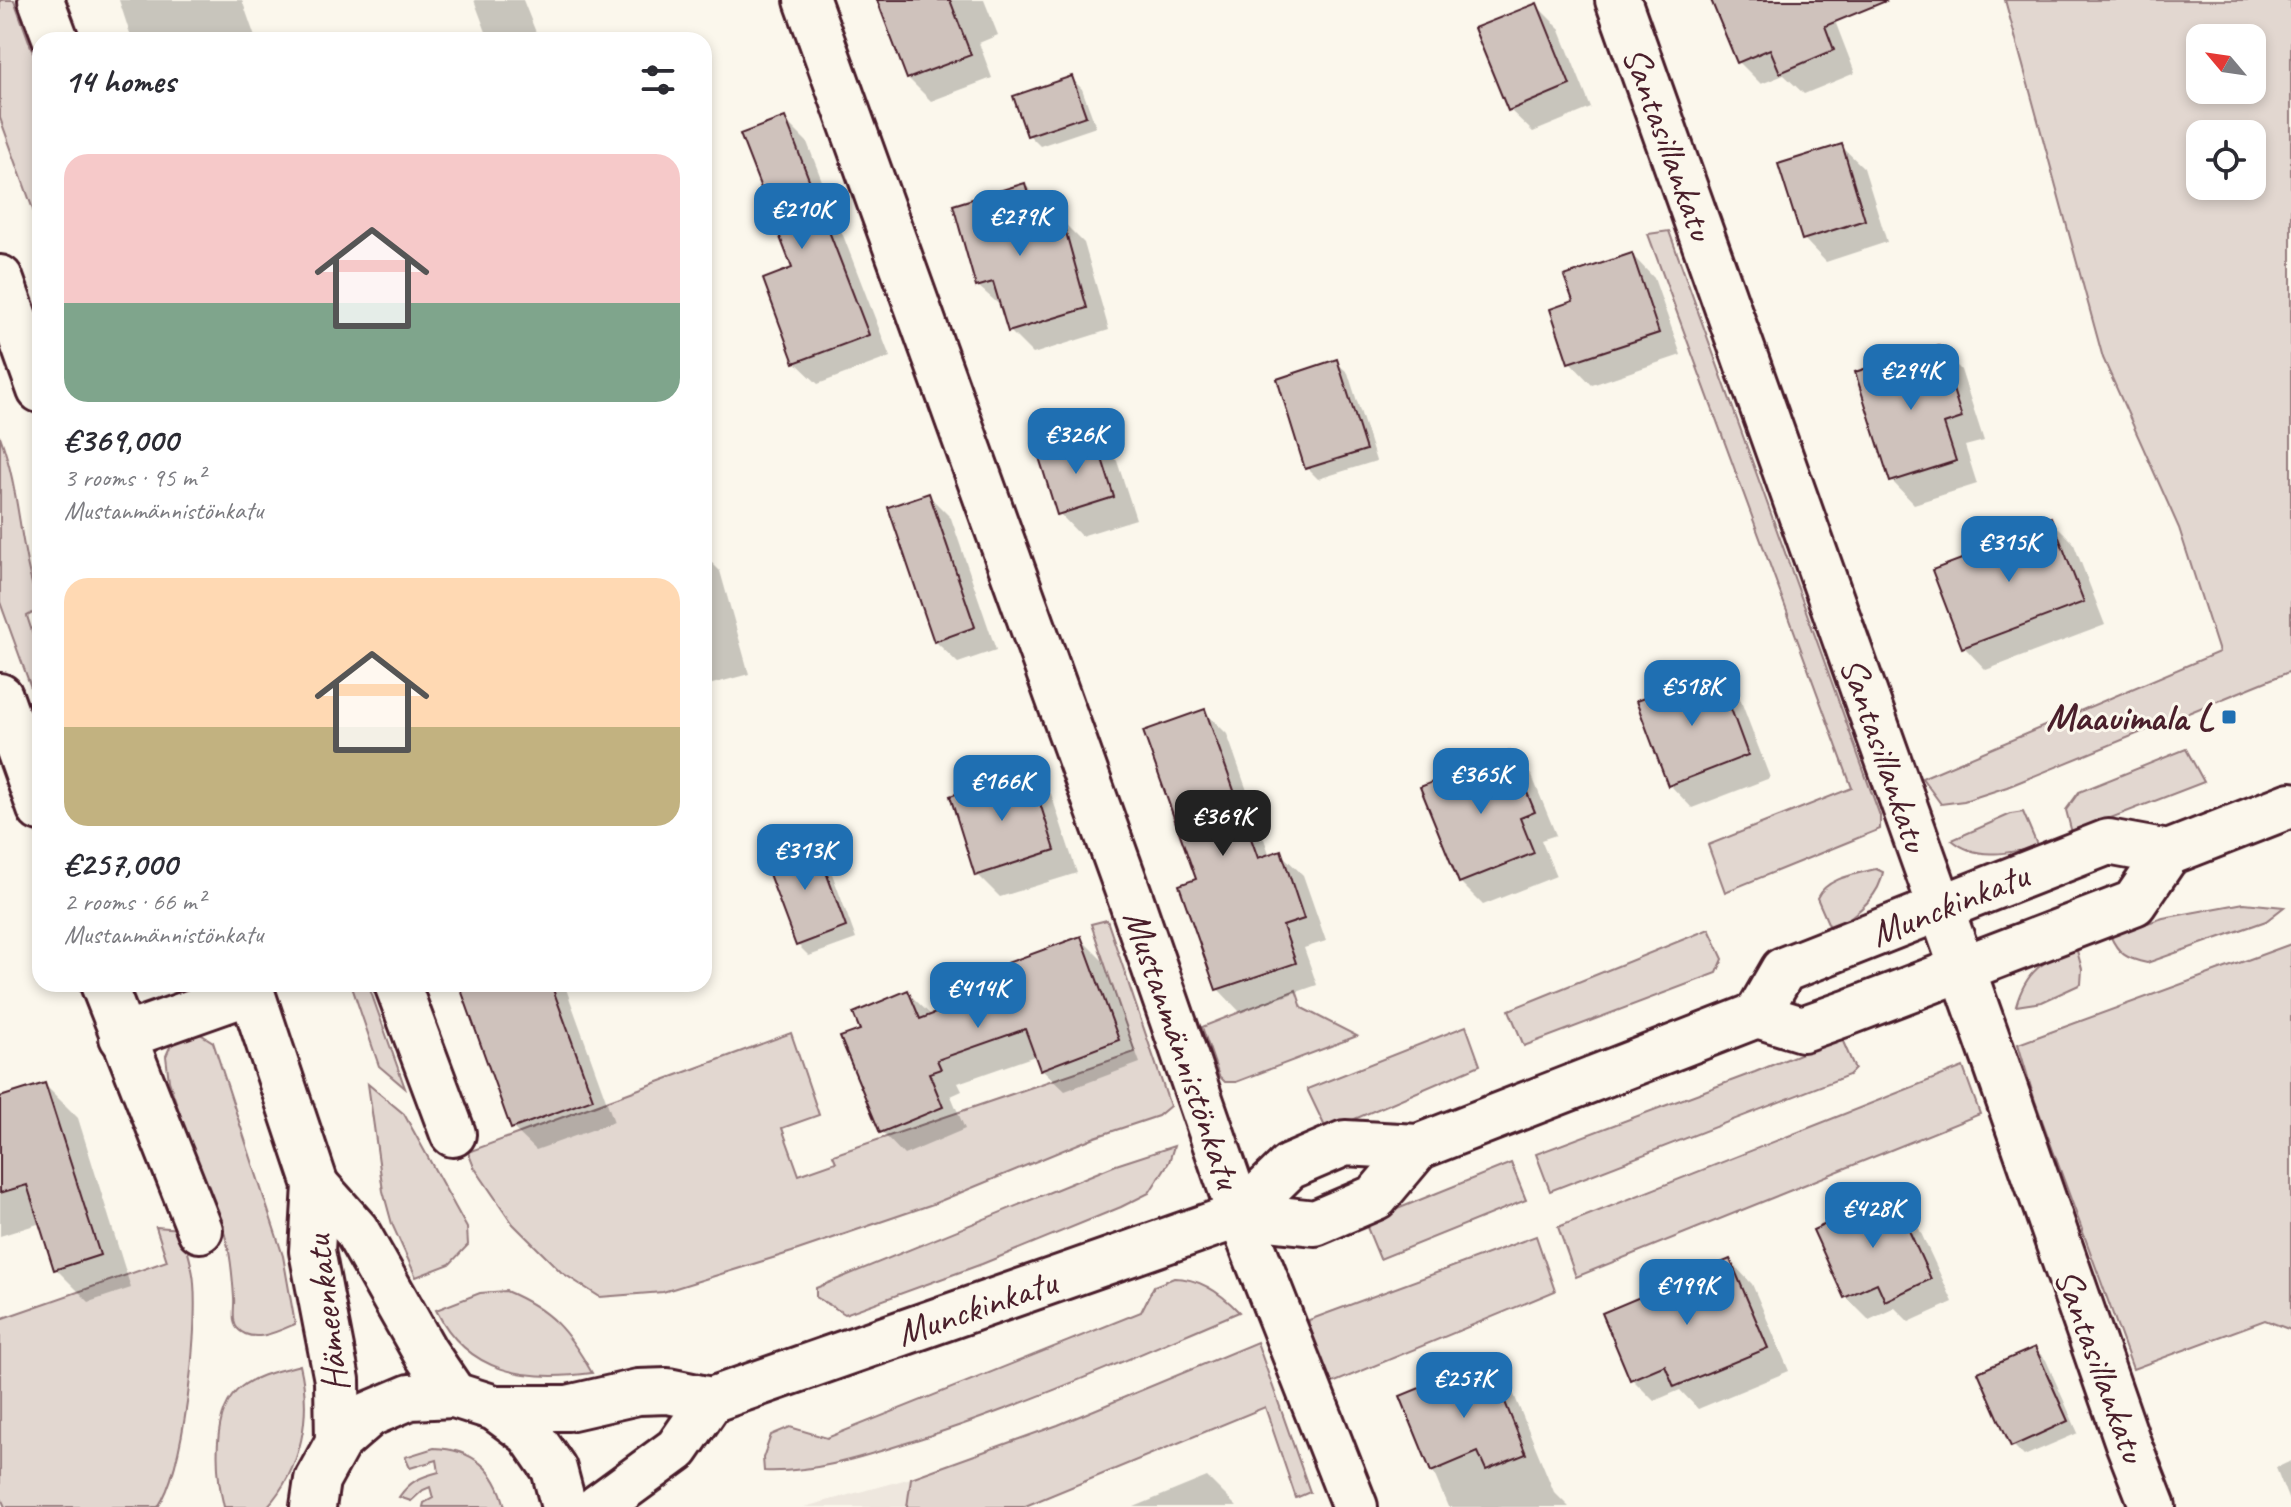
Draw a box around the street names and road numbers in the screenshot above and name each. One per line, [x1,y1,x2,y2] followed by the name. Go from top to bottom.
[1612,40,1726,248] street label: Santasillankatu
[1829,651,1940,859] street label: Santasillankatu
[1864,851,2037,957] street label: Munckinkatu
[1113,904,1253,1197] street label: Mustanmännistönkatu
[293,1231,359,1395] street label: Hämeenkatu
[890,1258,1064,1357] street label: Munckinkatu
[2044,1262,2158,1470] street label: Santasillankatu

